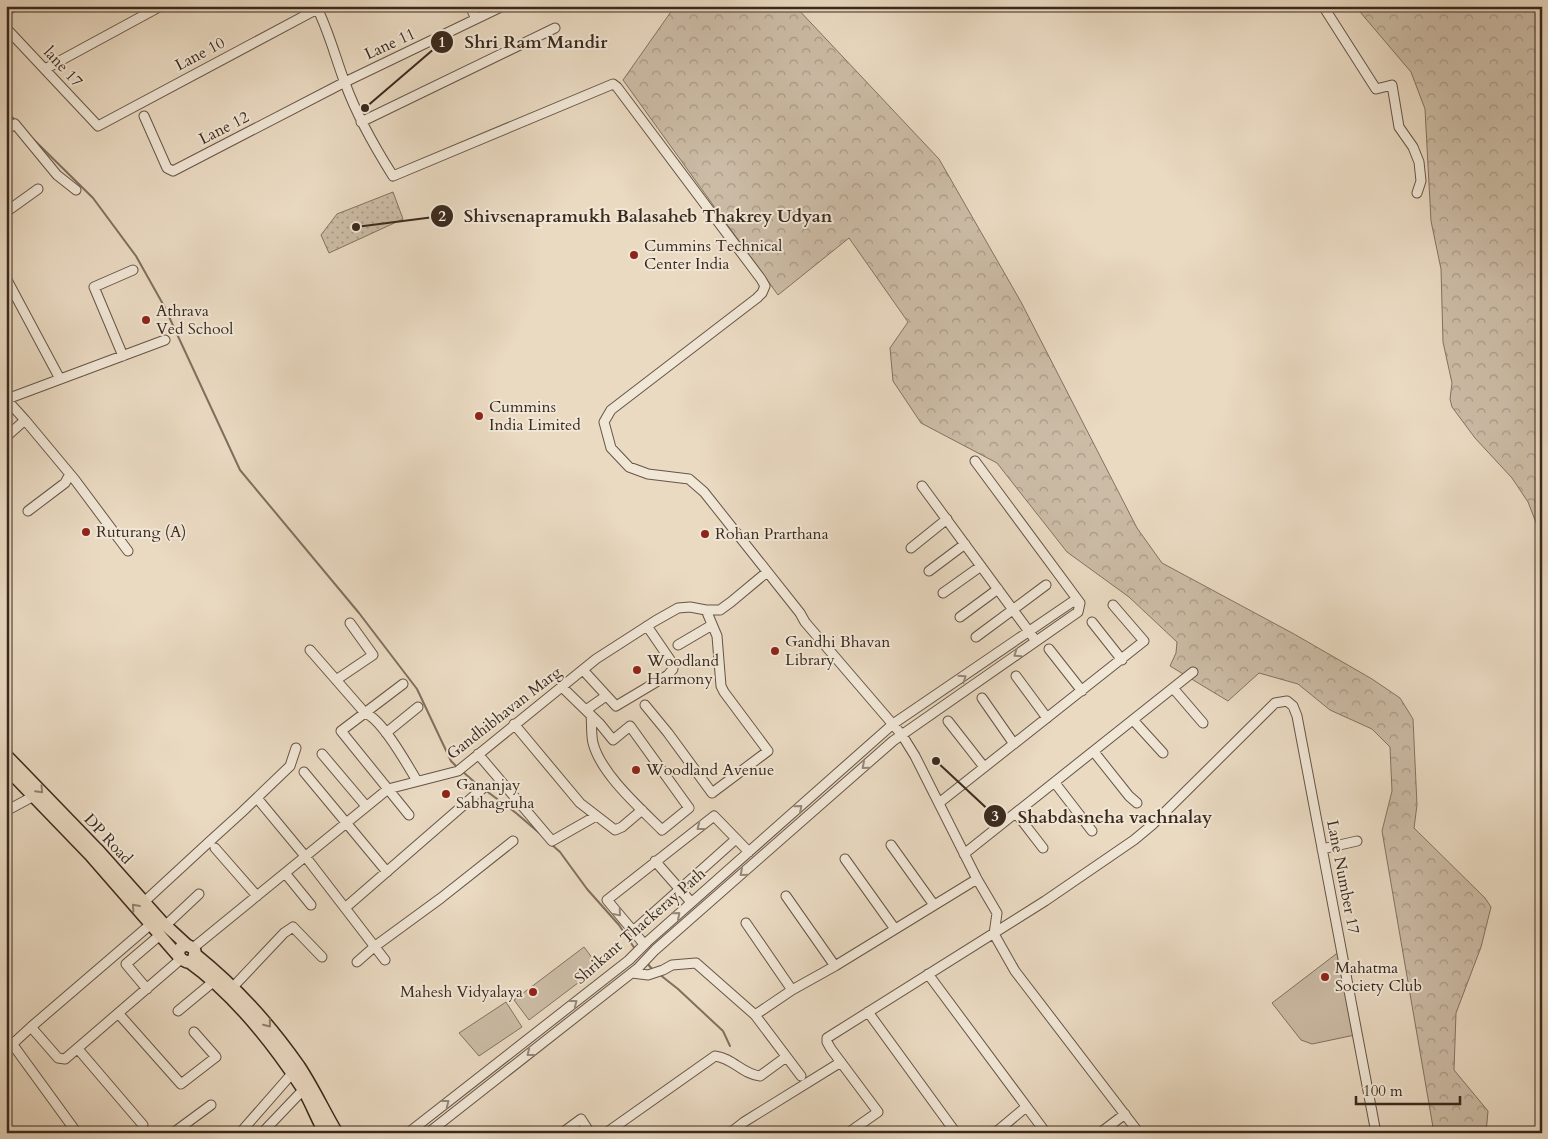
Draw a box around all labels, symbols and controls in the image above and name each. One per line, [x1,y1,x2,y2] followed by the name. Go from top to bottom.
[361,23,419,65] street label: Lane 11
[430,26,617,59] callout: Shri Ram Mandir
[465,30,608,55] text: Shri Ram Mandir
[171,32,229,76] street label: Lane 10
[438,32,446,52] text: 1
[39,42,87,92] street label: lane 17
[195,106,253,150] street label: Lane 12
[429,199,843,232] callout: Shivsenapramukh Balasaheb Thakrey Udyan
[464,204,833,229] text: Shivsenapramukh Balasaheb Thakrey Udyan
[438,206,446,226] text: 2
[644,235,782,275] place label: Cummins Technical Center India
[628,249,640,261] marker: Cummins Technical Center India
[156,300,233,340] place label: Athrava Ved School
[140,314,152,326] marker: Athrava Ved School
[489,396,581,436] place label: Cummins India Limited
[473,410,485,422] marker: Cummins India Limited
[96,521,186,543] place label: Ruturang (A)
[715,523,829,545] place label: Rohan Prarthana
[80,526,92,538] marker: Ruturang (A)
[699,528,711,540] marker: Rohan Prarthana
[785,631,890,671] place label: Gandhi Bhavan Library
[769,645,781,657] marker: Gandhi Bhavan Library
[1013,648,1023,657] one-way arrow
[646,650,720,690] place label: Woodland Harmony
[442,661,566,765] street label: Gandhibhavan Marg
[631,664,643,676] marker: Woodland Harmony
[957,675,967,684] one-way arrow
[645,759,774,781] place label: Woodland Avenue
[861,760,870,769] one-way arrow
[630,764,642,776] marker: Woodland Avenue
[456,774,535,814] place label: Gananjay Sabhagruha
[34,785,43,794] one-way arrow
[440,788,452,800] marker: Gananjay Sabhagruha
[983,800,1222,833] callout: Shabdasneha vachnalay
[793,805,802,814] one-way arrow
[1018,805,1213,830] text: Shabdasneha vachnalay
[991,806,999,826] text: 3
[79,809,137,869] street label: DP Road
[1321,818,1365,936] street label: Lane Number 17
[697,821,706,829] one-way arrow
[570,863,711,989] street label: Shrikant Thackeray Path
[739,868,748,877] one-way arrow
[132,903,141,912] one-way arrow
[612,908,621,917] one-way arrow
[671,912,680,921] one-way arrow
[1335,957,1422,997] place label: Mahatma Society Club
[1319,971,1331,983] marker: Mahatma Society Club
[400,981,523,1003] place label: Mahesh Vidyalaya
[527,986,539,998] marker: Mahesh Vidyalaya
[568,1000,577,1008] one-way arrow
[262,1018,270,1027] one-way arrow
[527,1047,536,1056] one-way arrow
[1356,1074,1459,1106] scale bar
[1363,1081,1403,1101] text: 100 m
[440,1100,449,1108] one-way arrow

